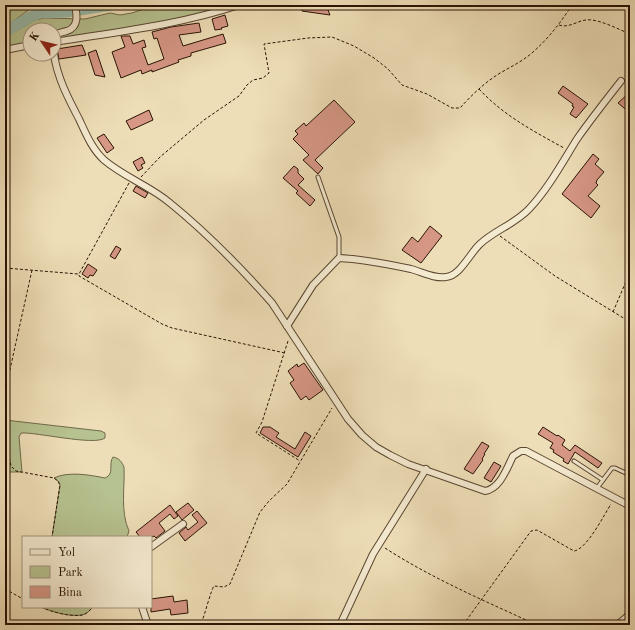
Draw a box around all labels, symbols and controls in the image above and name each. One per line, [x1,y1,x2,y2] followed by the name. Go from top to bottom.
[22,22,62,62] north arrow
[28,30,42,44] text: K
[22,536,152,608] legend
[58,547,75,559] text: Yol
[58,567,83,579] text: Park
[58,587,82,599] text: Bina

